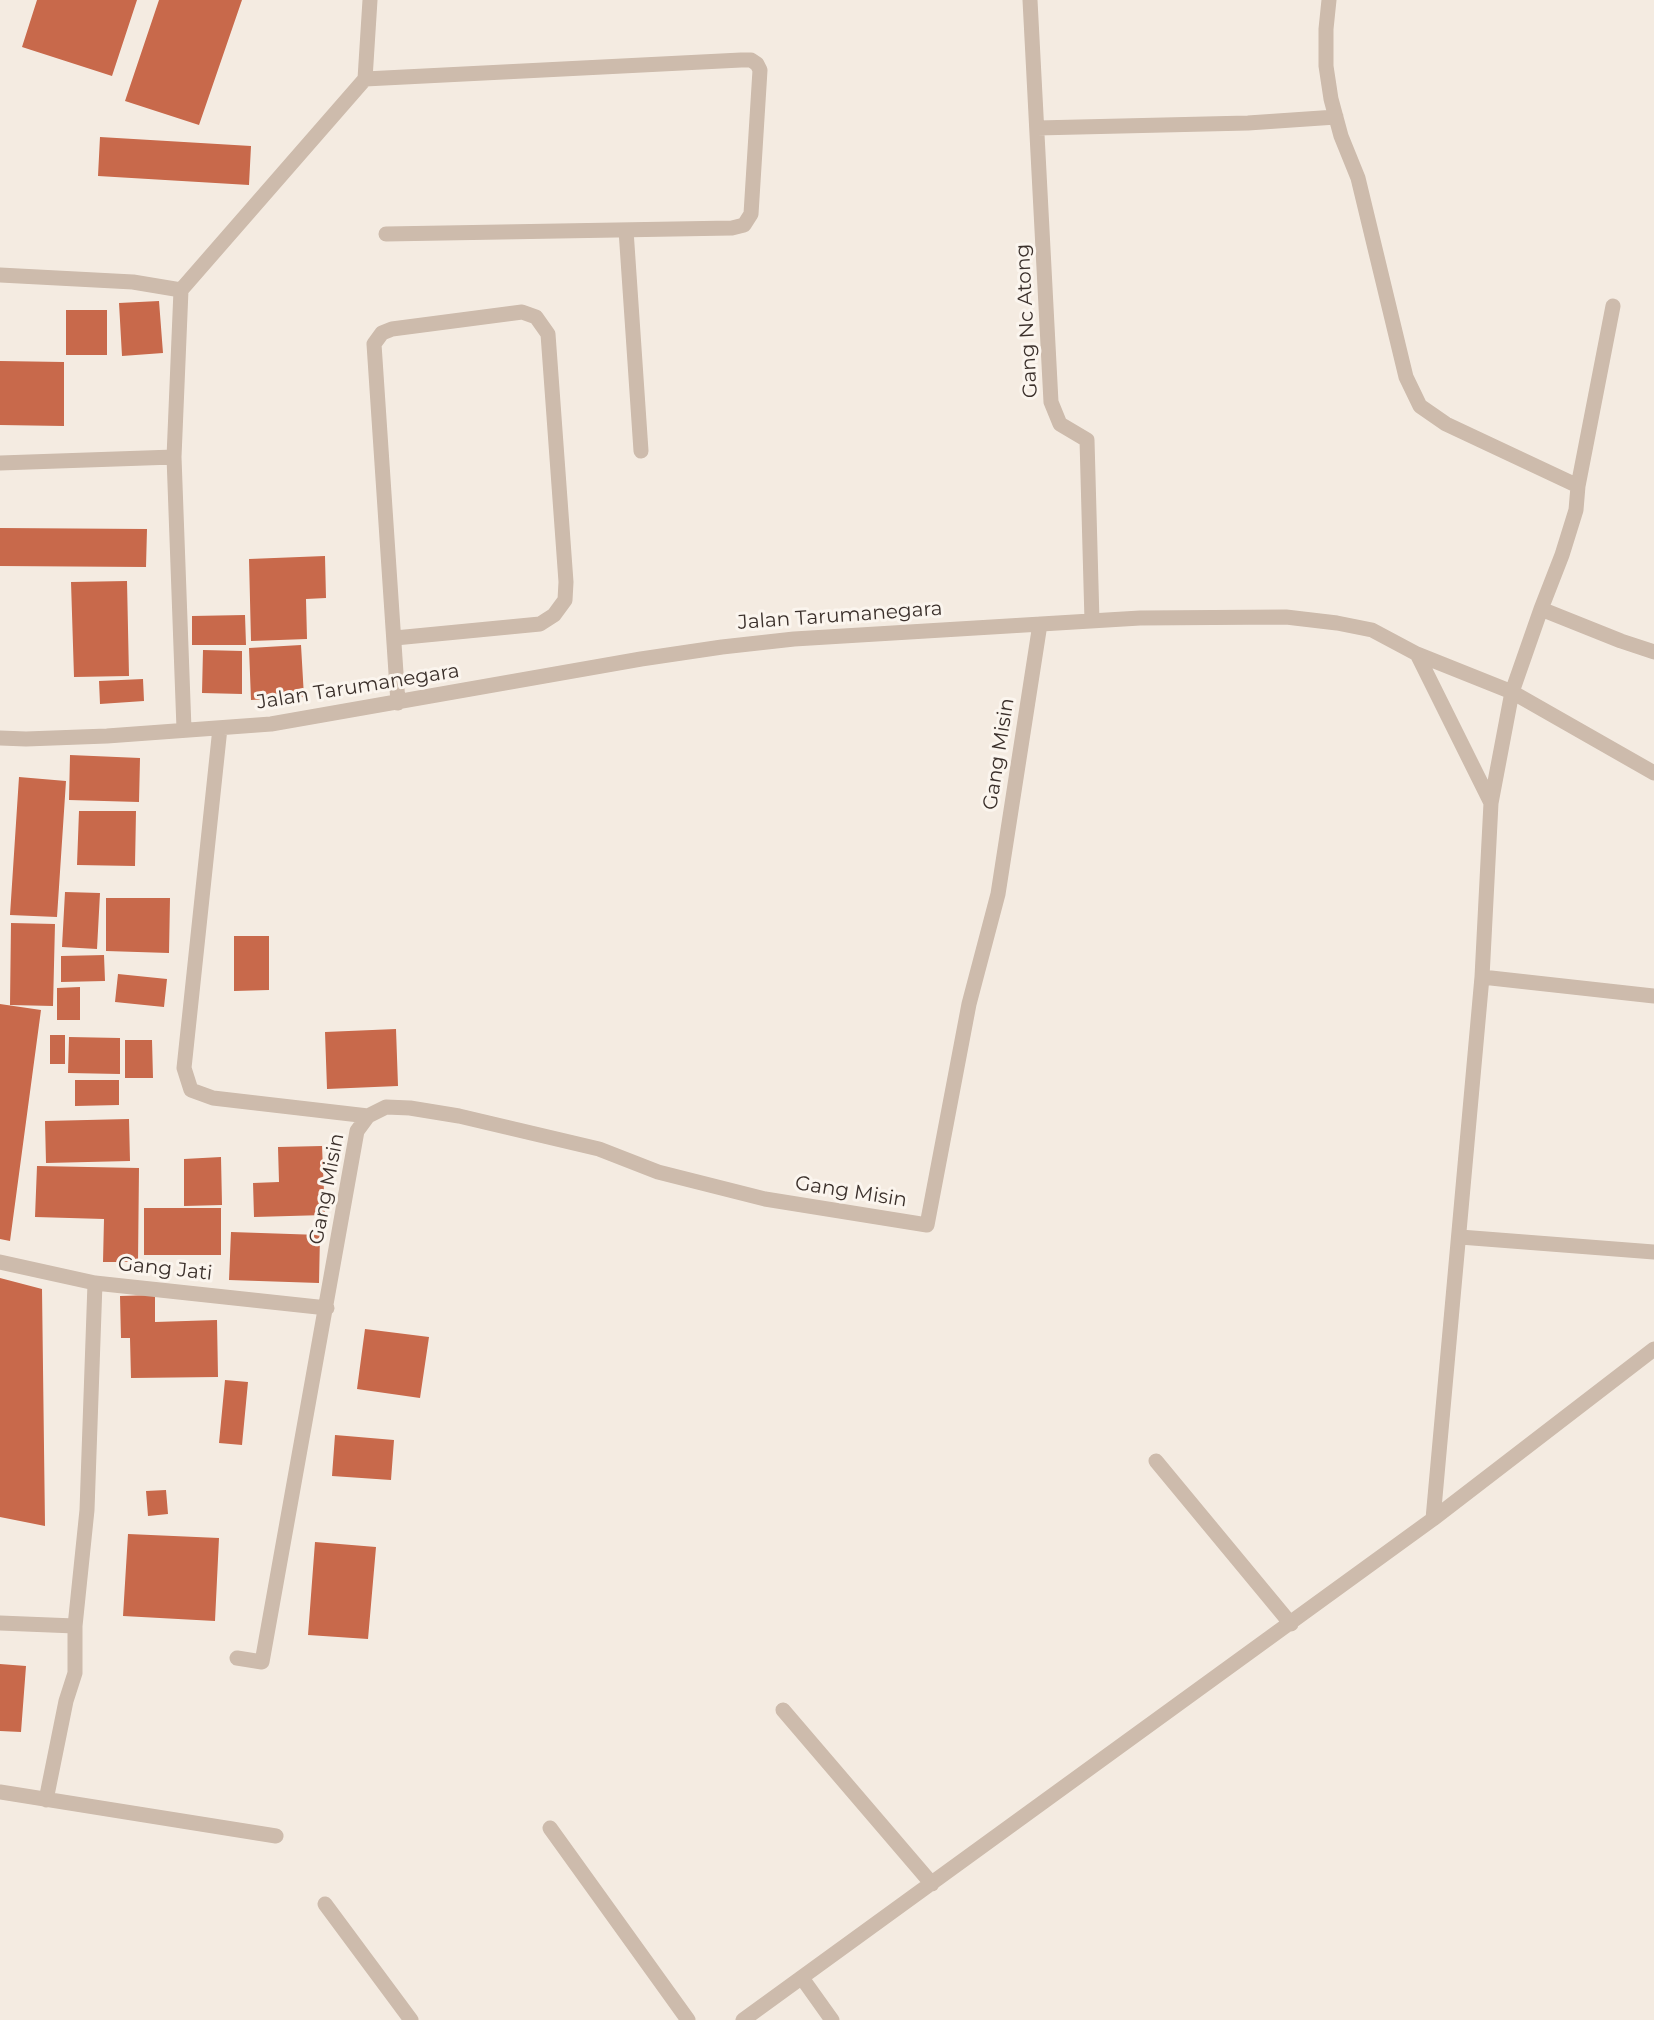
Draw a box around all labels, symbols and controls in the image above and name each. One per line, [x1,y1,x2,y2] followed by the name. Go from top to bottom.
[1011,243,1043,399] street label: Gang Nc Atong
[737,597,943,635] street label: Jalan Tarumanegara
[255,659,461,715] street label: Jalan Tarumanegara
[978,696,1020,812] street label: Gang Misin
[304,1131,350,1247] street label: Gang Misin
[793,1171,909,1213] street label: Gang Misin
[116,1252,214,1286] street label: Gang Jati

